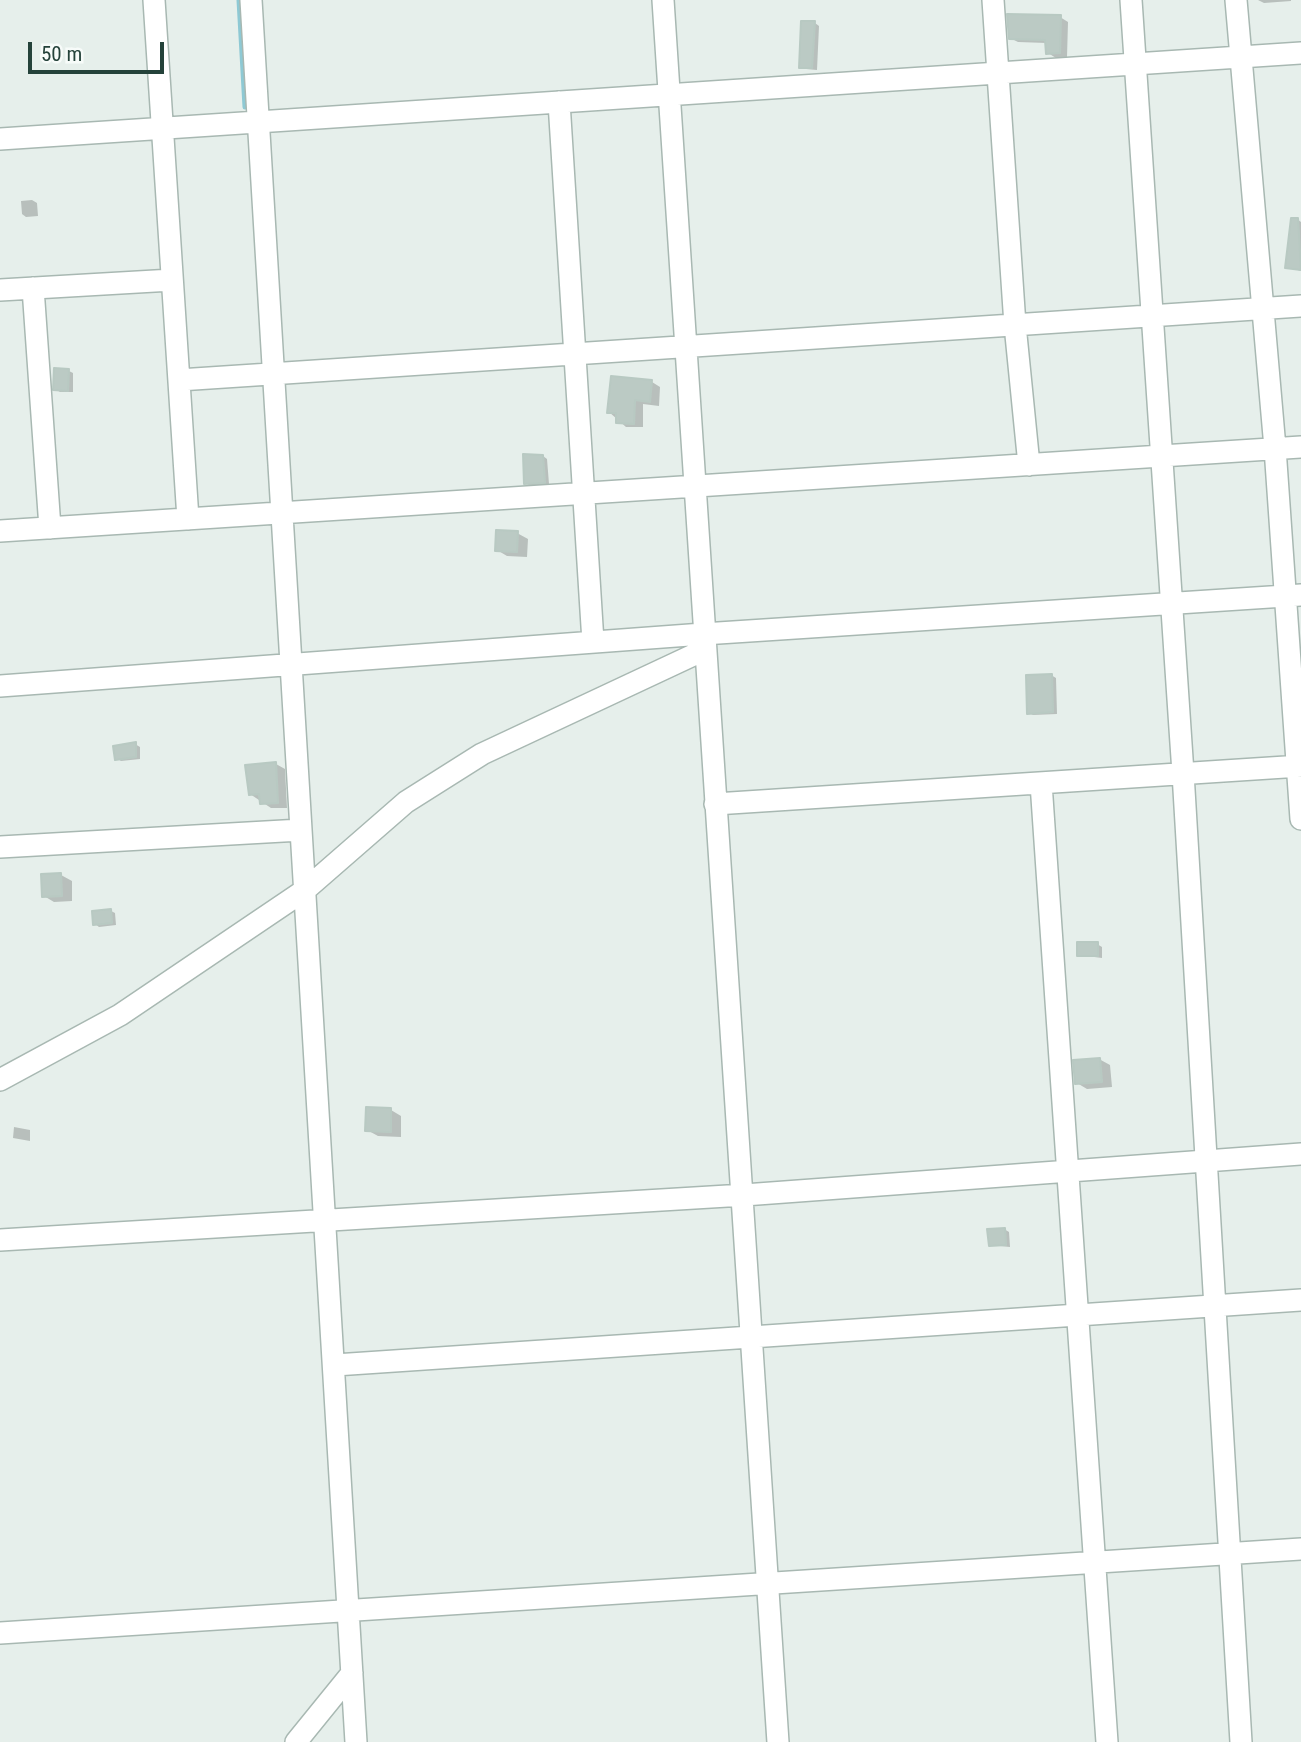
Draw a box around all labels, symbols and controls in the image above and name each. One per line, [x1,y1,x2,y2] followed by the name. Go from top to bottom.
[32,28,168,72] scale bar
[41,42,82,66] text: 50 m

